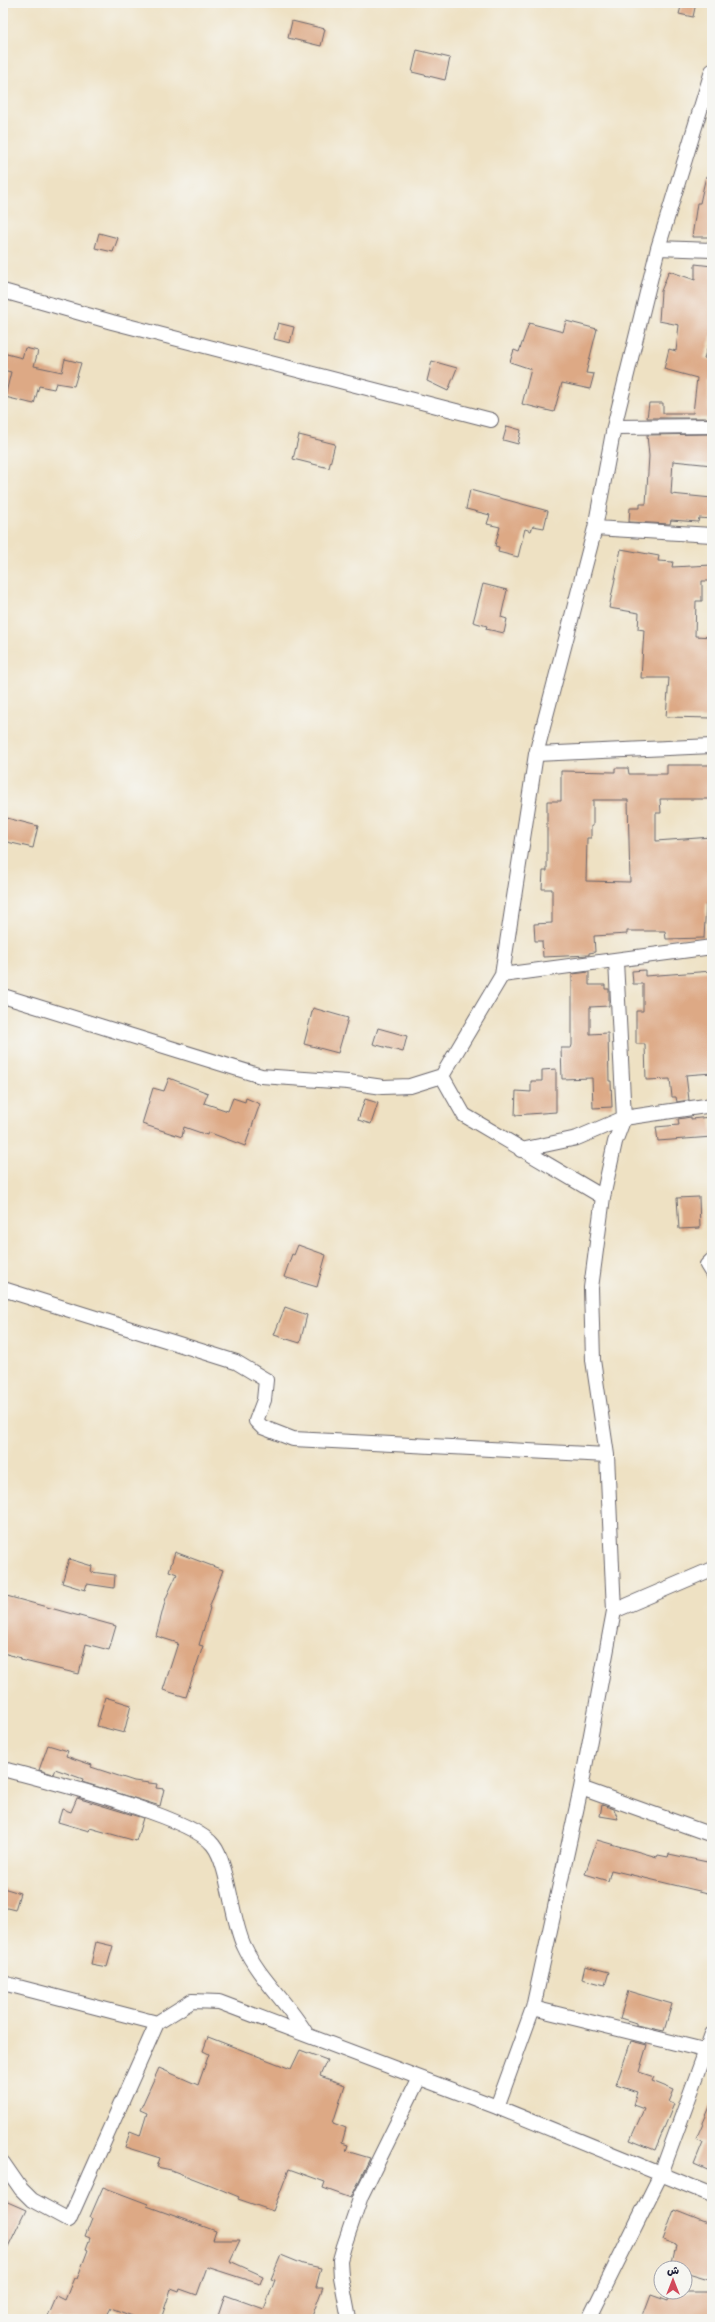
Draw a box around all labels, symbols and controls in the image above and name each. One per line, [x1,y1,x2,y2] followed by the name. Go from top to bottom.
[653,2260,693,2300] north arrow
[667,2263,679,2279] text: ش

